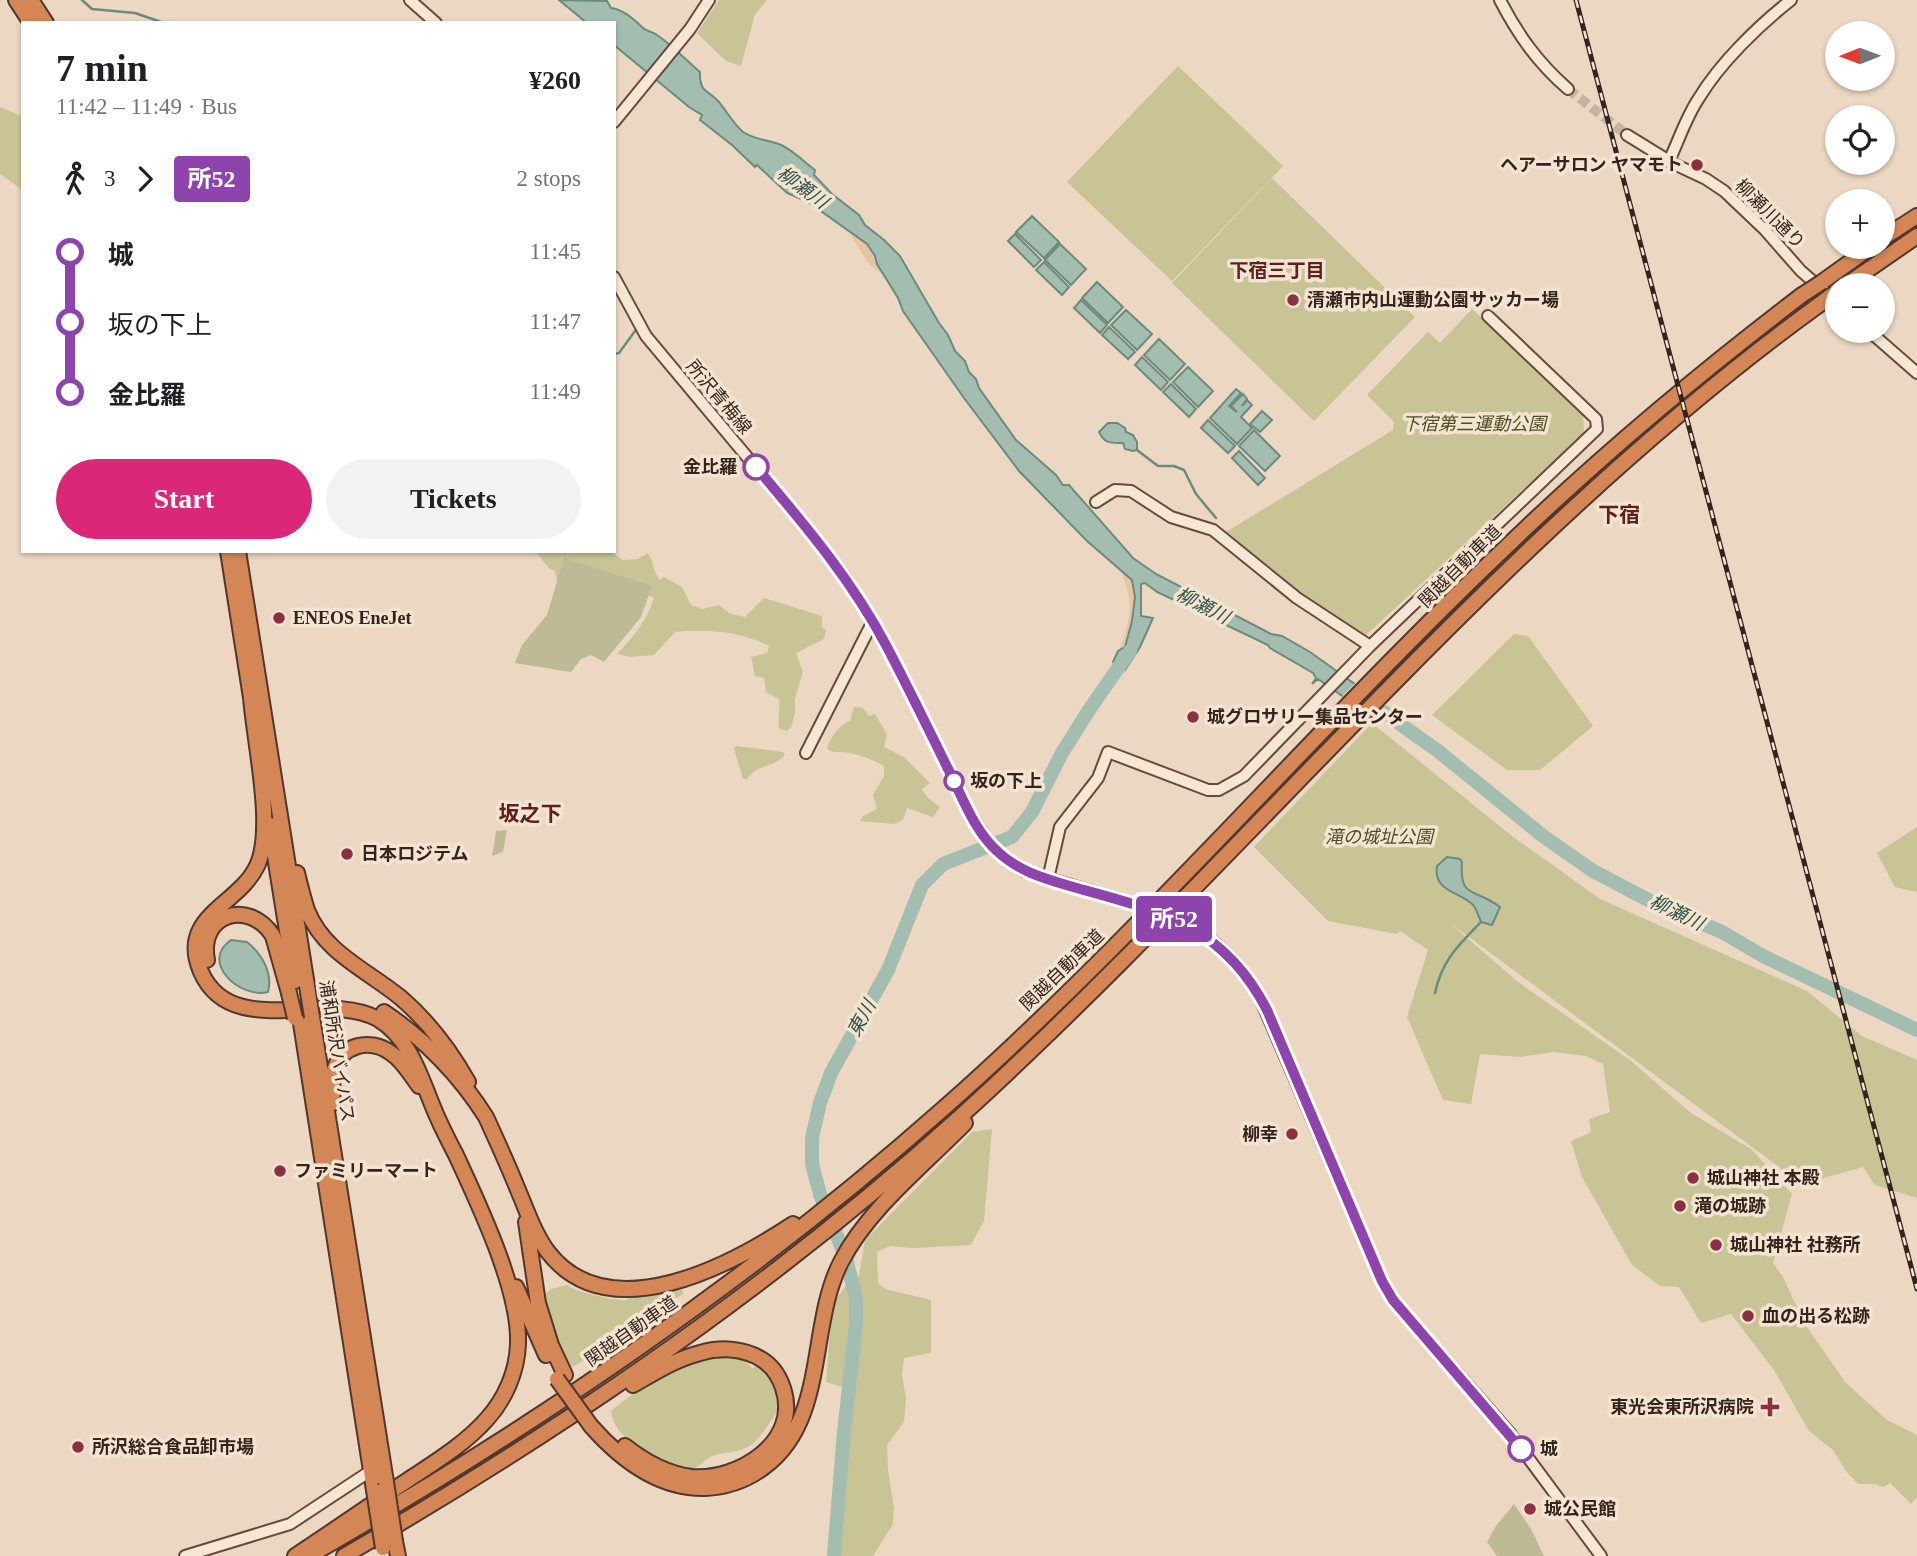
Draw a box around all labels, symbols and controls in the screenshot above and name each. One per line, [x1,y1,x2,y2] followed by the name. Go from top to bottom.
[1825,21,1895,91] north arrow
[1825,21,1895,343] map controls
[56,47,148,89] text: 7 min
[529,66,581,95] text: ¥260
[56,94,237,119] text: 11:42 – 11:49 · Bus
[1825,105,1895,175] button: locate
[1500,155,1683,175] place label: ヘアーサロン ヤマモト
[1689,157,1705,173] marker: ヘアーサロン ヤマモト
[56,160,94,198] icon: walk
[126,160,164,198] icon: forward
[773,162,834,214] water label: 柳瀬川
[104,166,116,191] text: 3
[188,166,236,192] text: 所52
[516,166,581,191] text: 2 stops
[1731,175,1809,253] street label: 柳瀬川通り
[1825,189,1895,259] button: +
[529,239,581,264] text: 11:45
[108,241,134,270] text: 城
[1229,260,1325,281] district label: 下宿三丁目
[1825,273,1895,343] button: −
[1307,290,1559,310] place label: 清瀬市内山運動公園サッカー場
[1285,292,1301,308] marker: 清瀬市内山運動公園サッカー場
[529,309,581,334] text: 11:47
[108,311,212,340] text: 坂の下上
[682,356,756,438] street label: 所沢青梅線
[529,379,581,404] text: 11:49
[108,381,186,410] text: 金比羅
[1402,414,1549,434] park label: 下宿第三運動公園
[743,454,769,480] marker: 金比羅
[683,457,737,477] place label: 金比羅
[56,459,312,539] button: Start
[326,459,581,539] button: Tickets
[1598,503,1640,527] district label: 下宿
[1415,521,1505,611] street label: 関越自動車道
[1173,583,1235,629] water label: 柳瀬川
[293,608,412,628] place label: ENEOS EneJet
[271,610,287,626] marker: ENEOS EneJet
[1207,707,1423,727] place label: 城グロサリー集品センター
[1185,709,1201,725] marker: 城グロサリー集品センター
[944,771,964,791] marker: 坂の下上
[970,771,1042,791] place label: 坂の下上
[499,802,562,826] district label: 坂之下
[1325,827,1436,847] park label: 滝の城址公園
[361,844,468,864] place label: 日本ロジテム
[339,846,355,862] marker: 日本ロジテム
[1647,891,1709,935] water label: 柳瀬川
[1134,896,1214,942] line badge: 所52
[1150,906,1198,932] text: 所52
[1016,925,1108,1015] street label: 関越自動車道
[316,978,358,1124] street label: 浦和所沢バイパス
[843,995,881,1040] water label: 東川
[1242,1124,1278,1144] place label: 柳幸
[1284,1126,1300,1142] marker: 柳幸
[294,1161,438,1181] place label: ファミリーマート
[272,1163,288,1179] marker: ファミリーマート
[1707,1168,1820,1188] place label: 城山神社 本殿
[1685,1170,1701,1186] marker: 城山神社 本殿
[1694,1196,1766,1216] place label: 滝の城跡
[1672,1198,1688,1214] marker: 滝の城跡
[1730,1235,1861,1255] place label: 城山神社 社務所
[1708,1237,1724,1253] marker: 城山神社 社務所
[581,1292,681,1370] street label: 関越自動車道
[1762,1306,1870,1326] place label: 血の出る松跡
[1740,1308,1756,1324] marker: 血の出る松跡
[1610,1397,1754,1417] place label: 東光会東所沢病院
[1760,1397,1780,1417] marker: 東光会東所沢病院
[92,1436,254,1457] place label: 所沢総合食品卸市場
[1508,1436,1534,1462] marker: 城
[70,1439,86,1455] marker: 所沢総合食品卸市場
[1540,1439,1558,1459] place label: 城
[1544,1499,1616,1519] place label: 城公民館
[1522,1501,1538,1517] marker: 城公民館

